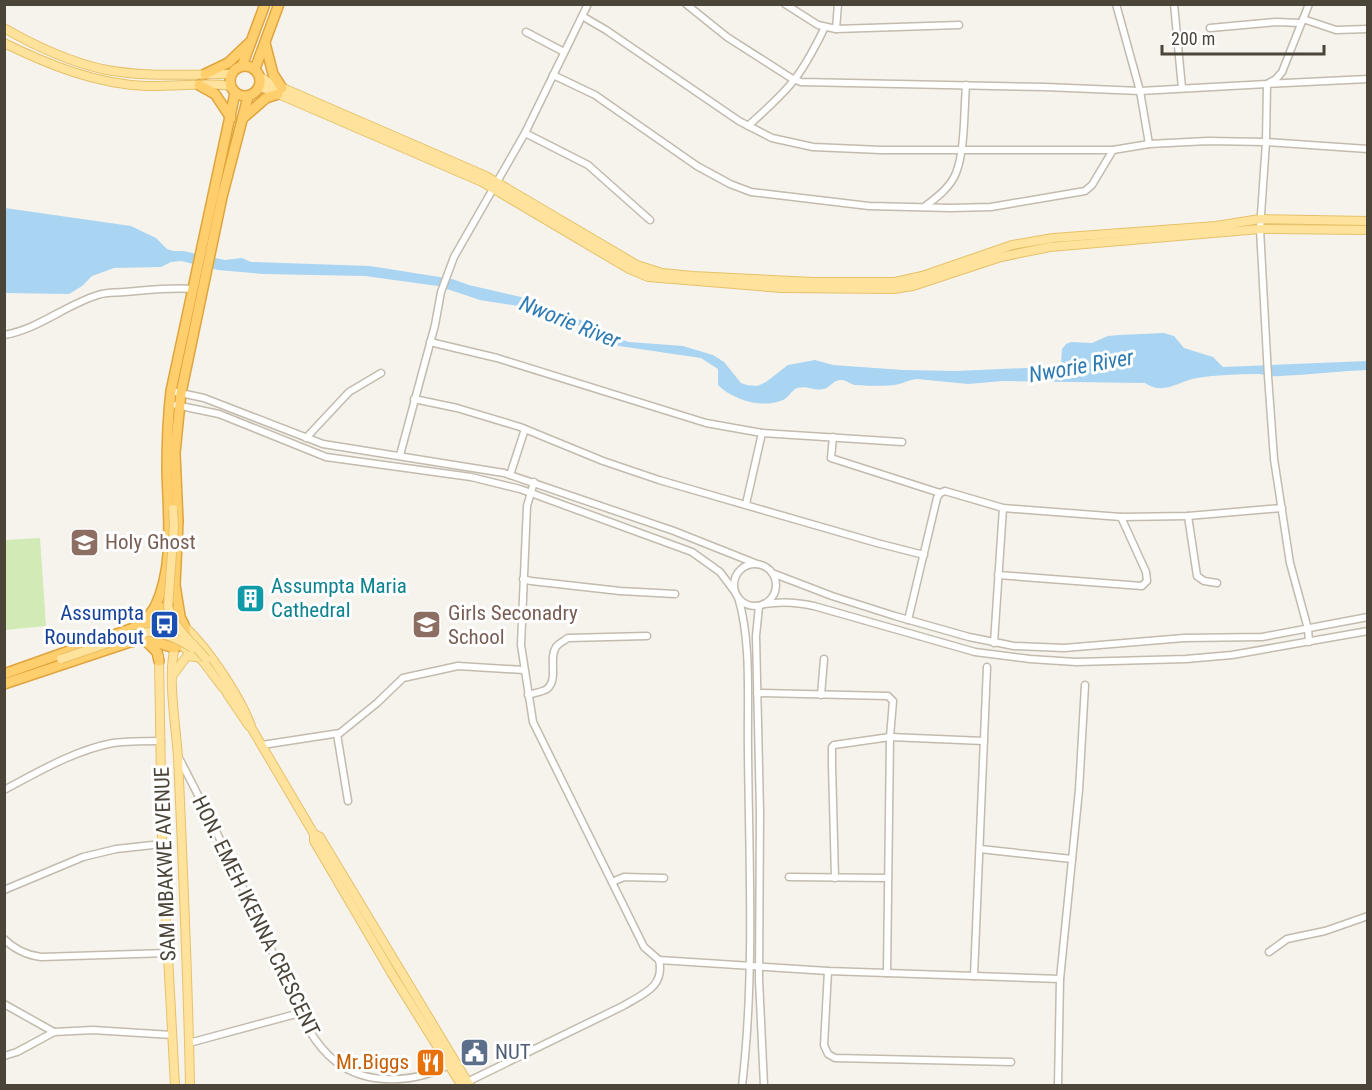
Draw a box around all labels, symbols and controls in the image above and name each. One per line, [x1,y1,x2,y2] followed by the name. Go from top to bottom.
[1162,18,1324,56] scale bar
[1171,28,1215,49] text: 200 m
[516,291,624,354] water label: Nworie River
[1027,344,1136,388] water label: Nworie River
[68,526,100,558] school or university icon: Holy Ghost
[105,530,196,554] place label: Holy Ghost
[271,574,407,622] place label: Assumpta Maria Cathedral
[234,582,266,614] building icon: Assumpta Maria Cathedral
[44,601,144,649] place label: Assumpta Roundabout
[448,601,578,649] place label: Girls Seconadry School
[149,609,181,641] bus stop icon: Assumpta Roundabout
[411,609,443,641] school or university icon: Girls Seconadry School
[150,766,180,962] street label: SAM MBAKWE AVENUE
[187,792,325,1040] street label: HON. EMEH IKENNA CRESCENT
[458,1036,490,1068] public building icon: NUT
[495,1040,531,1064] place label: NUT
[414,1046,446,1078] restaurant icon: Mr.Biggs
[336,1050,409,1074] place label: Mr.Biggs

